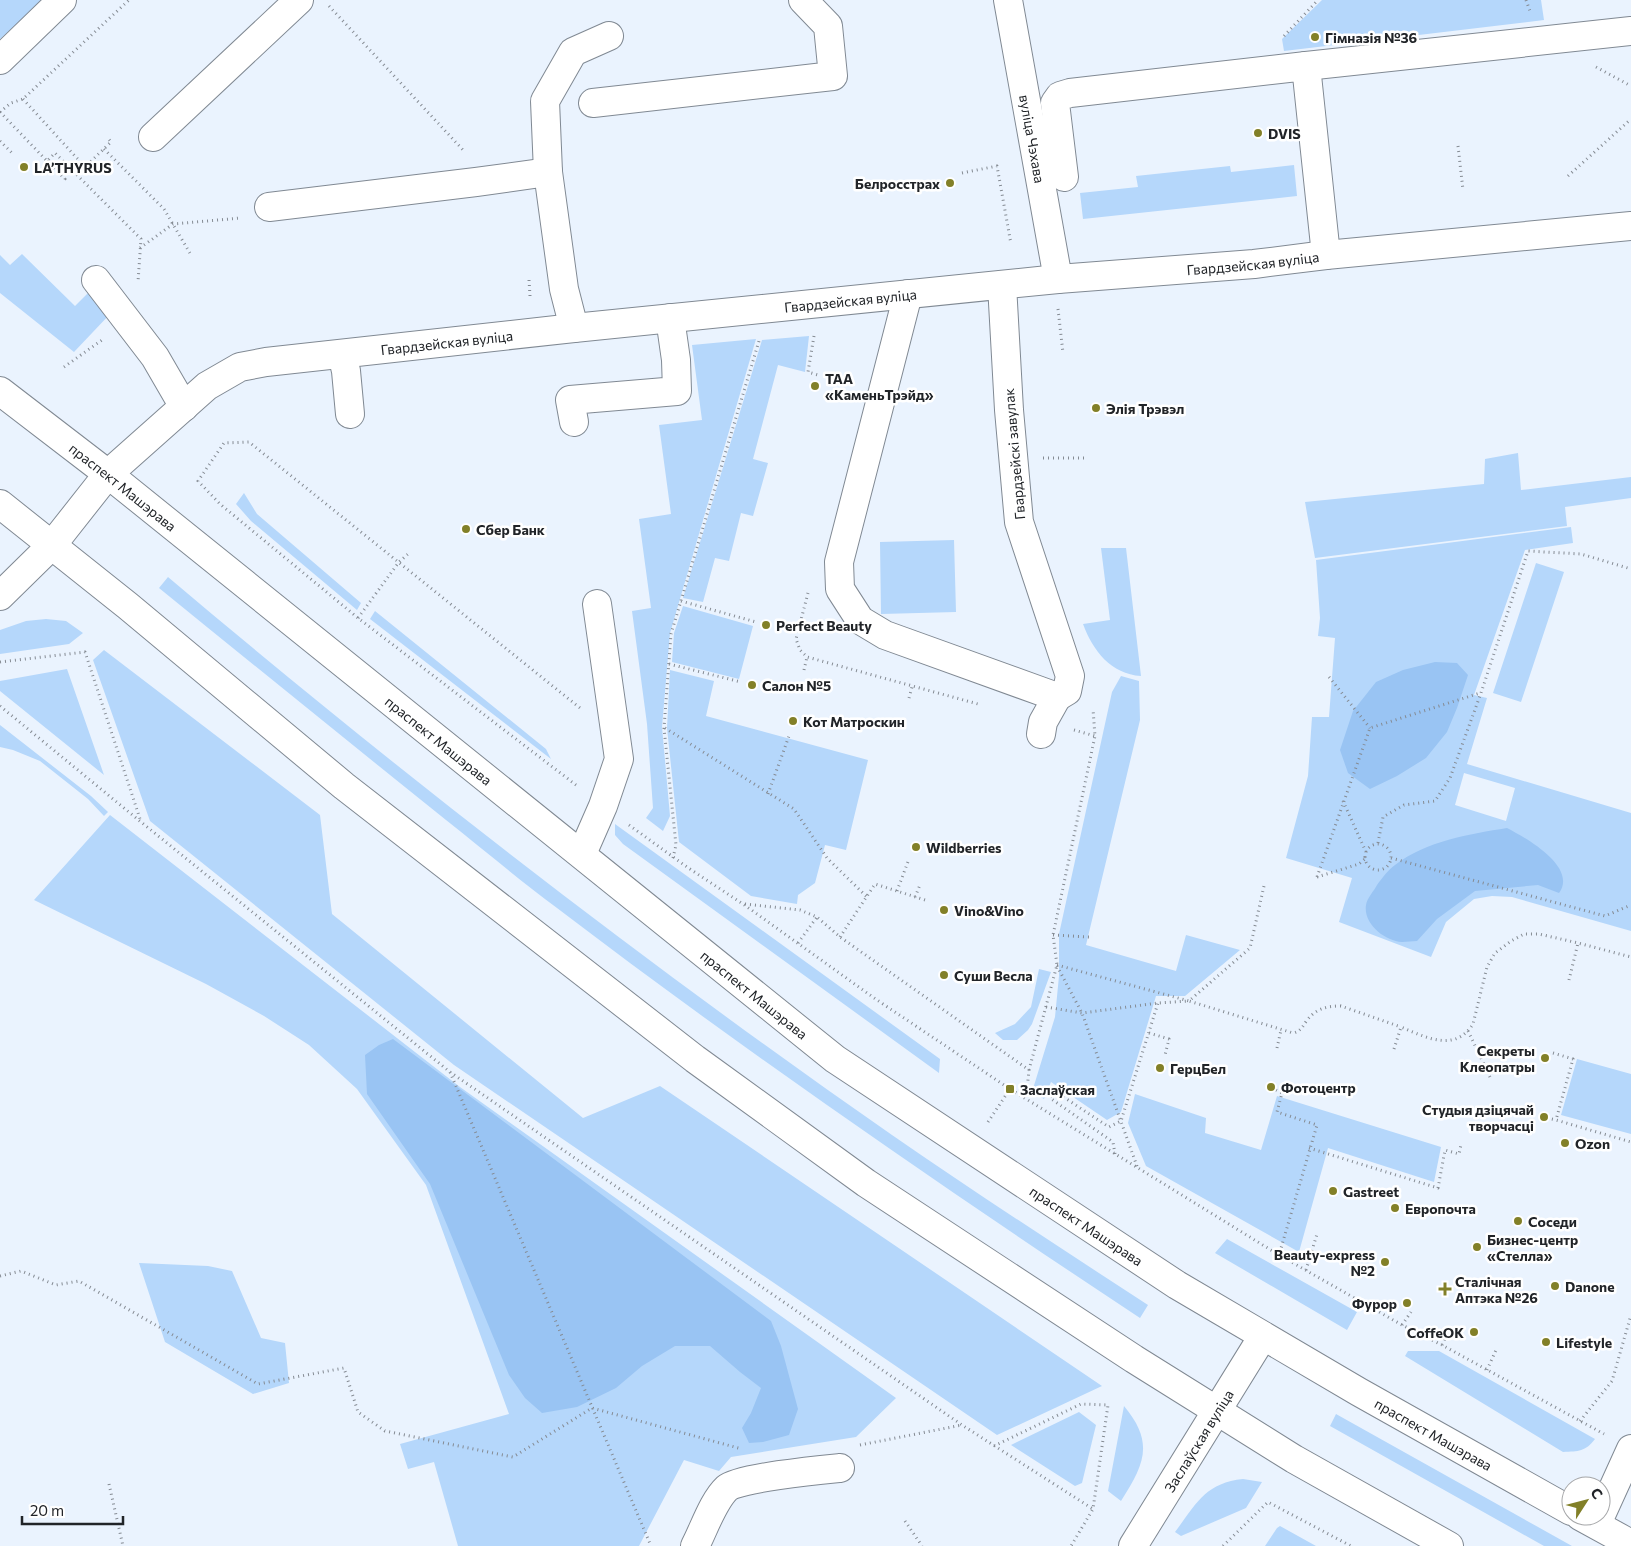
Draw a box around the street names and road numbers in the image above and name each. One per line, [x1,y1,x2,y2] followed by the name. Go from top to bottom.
[1017,93,1049,184] street label: вуліца Чэхава
[1186,247,1320,278] street label: Гвардзейская вуліца
[783,285,918,315] street label: Гвардзейская вуліца
[380,326,514,358] street label: Гвардзейская вуліца
[1000,387,1028,520] street label: Гвардзейскі завулак
[66,439,180,534] street label: праспект Машэрава
[382,692,496,788] street label: праспект Машэрава
[698,946,811,1042] street label: праспект Машэрава
[1027,1182,1146,1269] street label: праспект Машэрава
[1160,1386,1236,1495] street label: Заслаўская вуліца
[1372,1394,1495,1474] street label: праспект Машэрава

